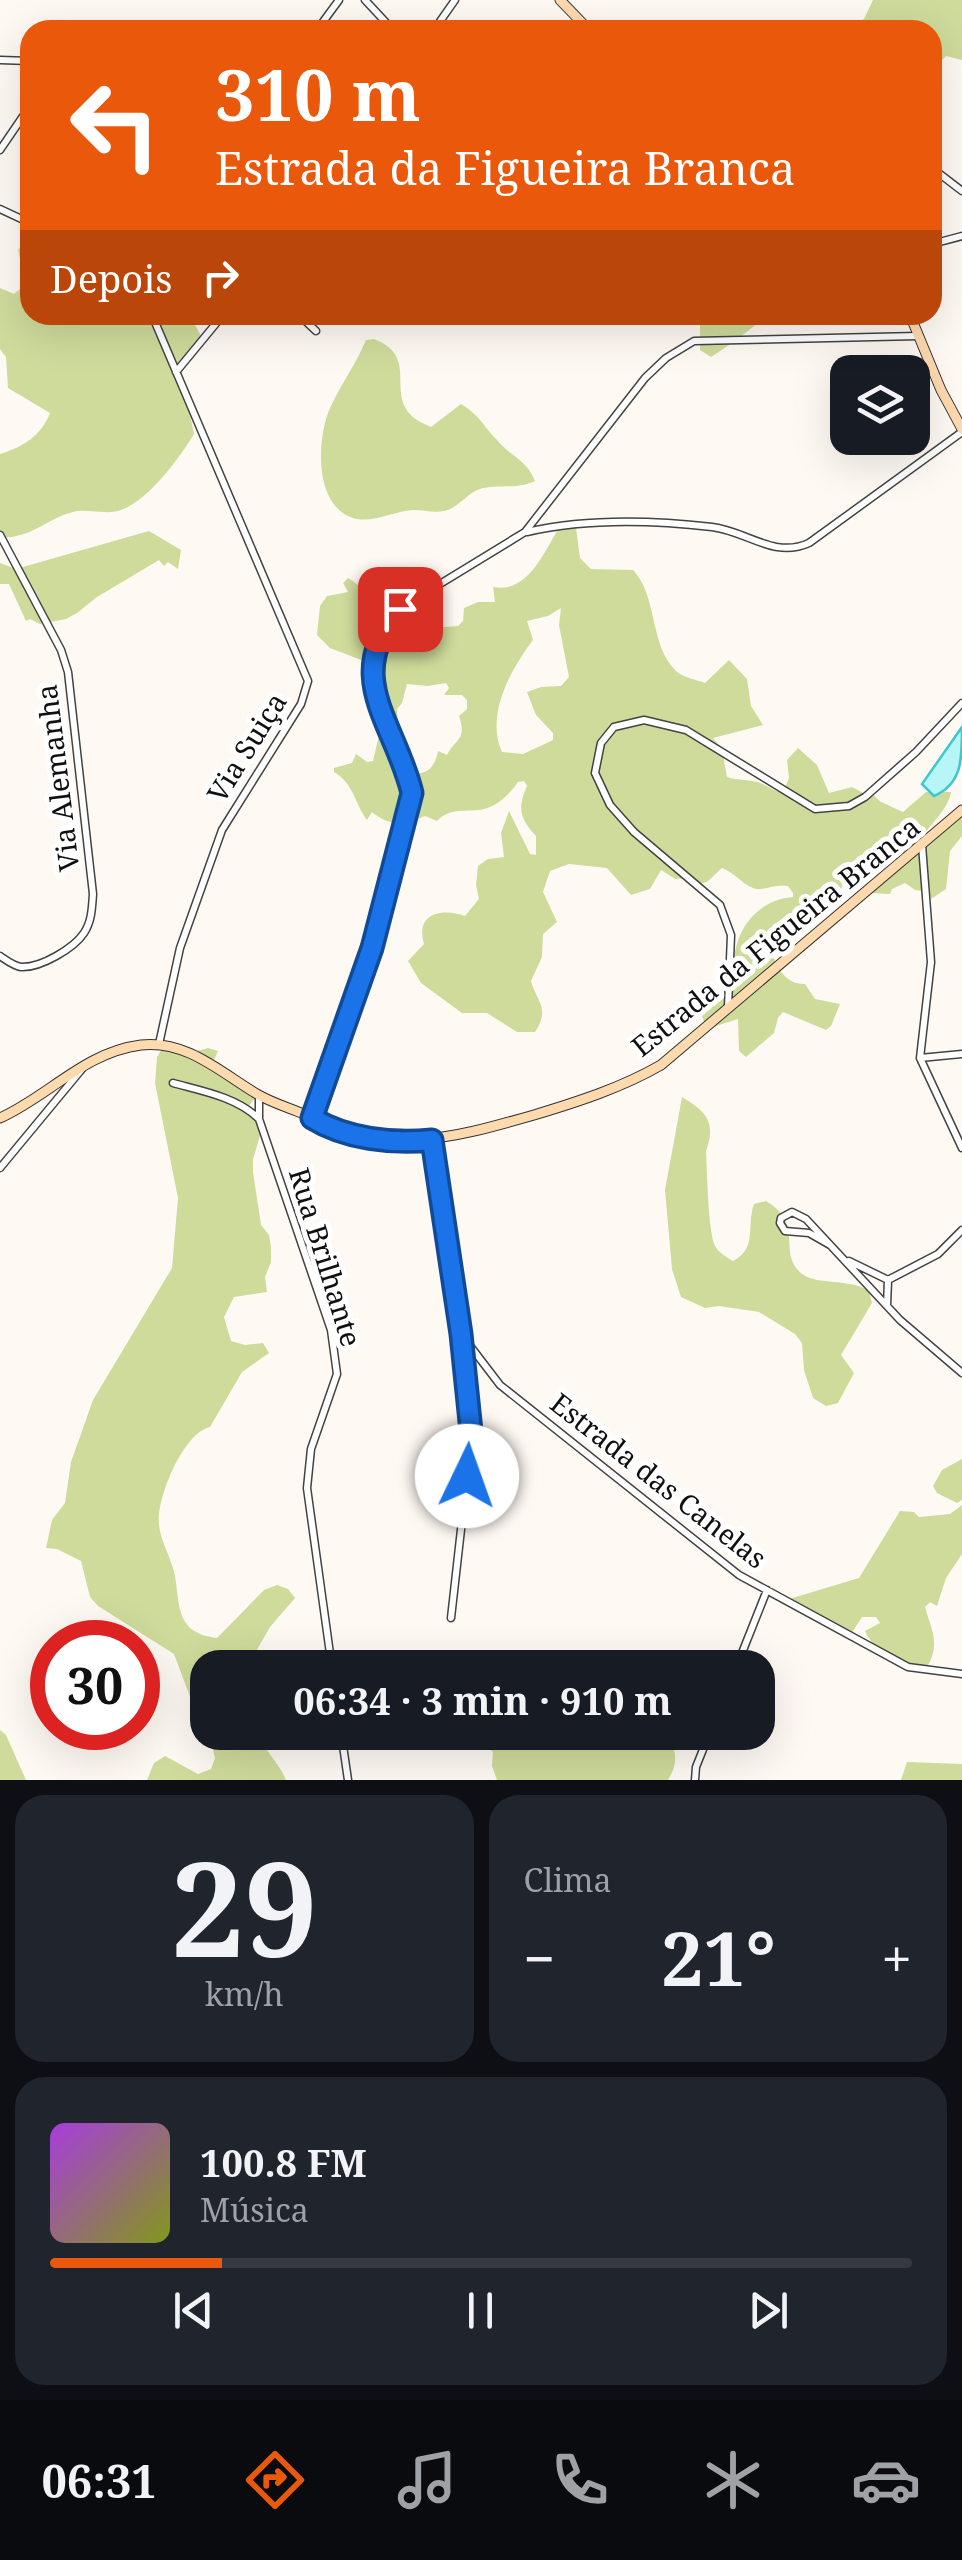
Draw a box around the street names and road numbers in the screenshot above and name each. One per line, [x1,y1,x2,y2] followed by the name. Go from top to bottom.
[27,682,87,874] street label: Via Alemanha
[197,685,295,809] street label: Via Suiça
[623,808,927,1064] street label: Estrada da Figueira Branca
[281,1163,371,1351] street label: Rua Brilhante
[543,1384,775,1576] street label: Estrada das Canelas

